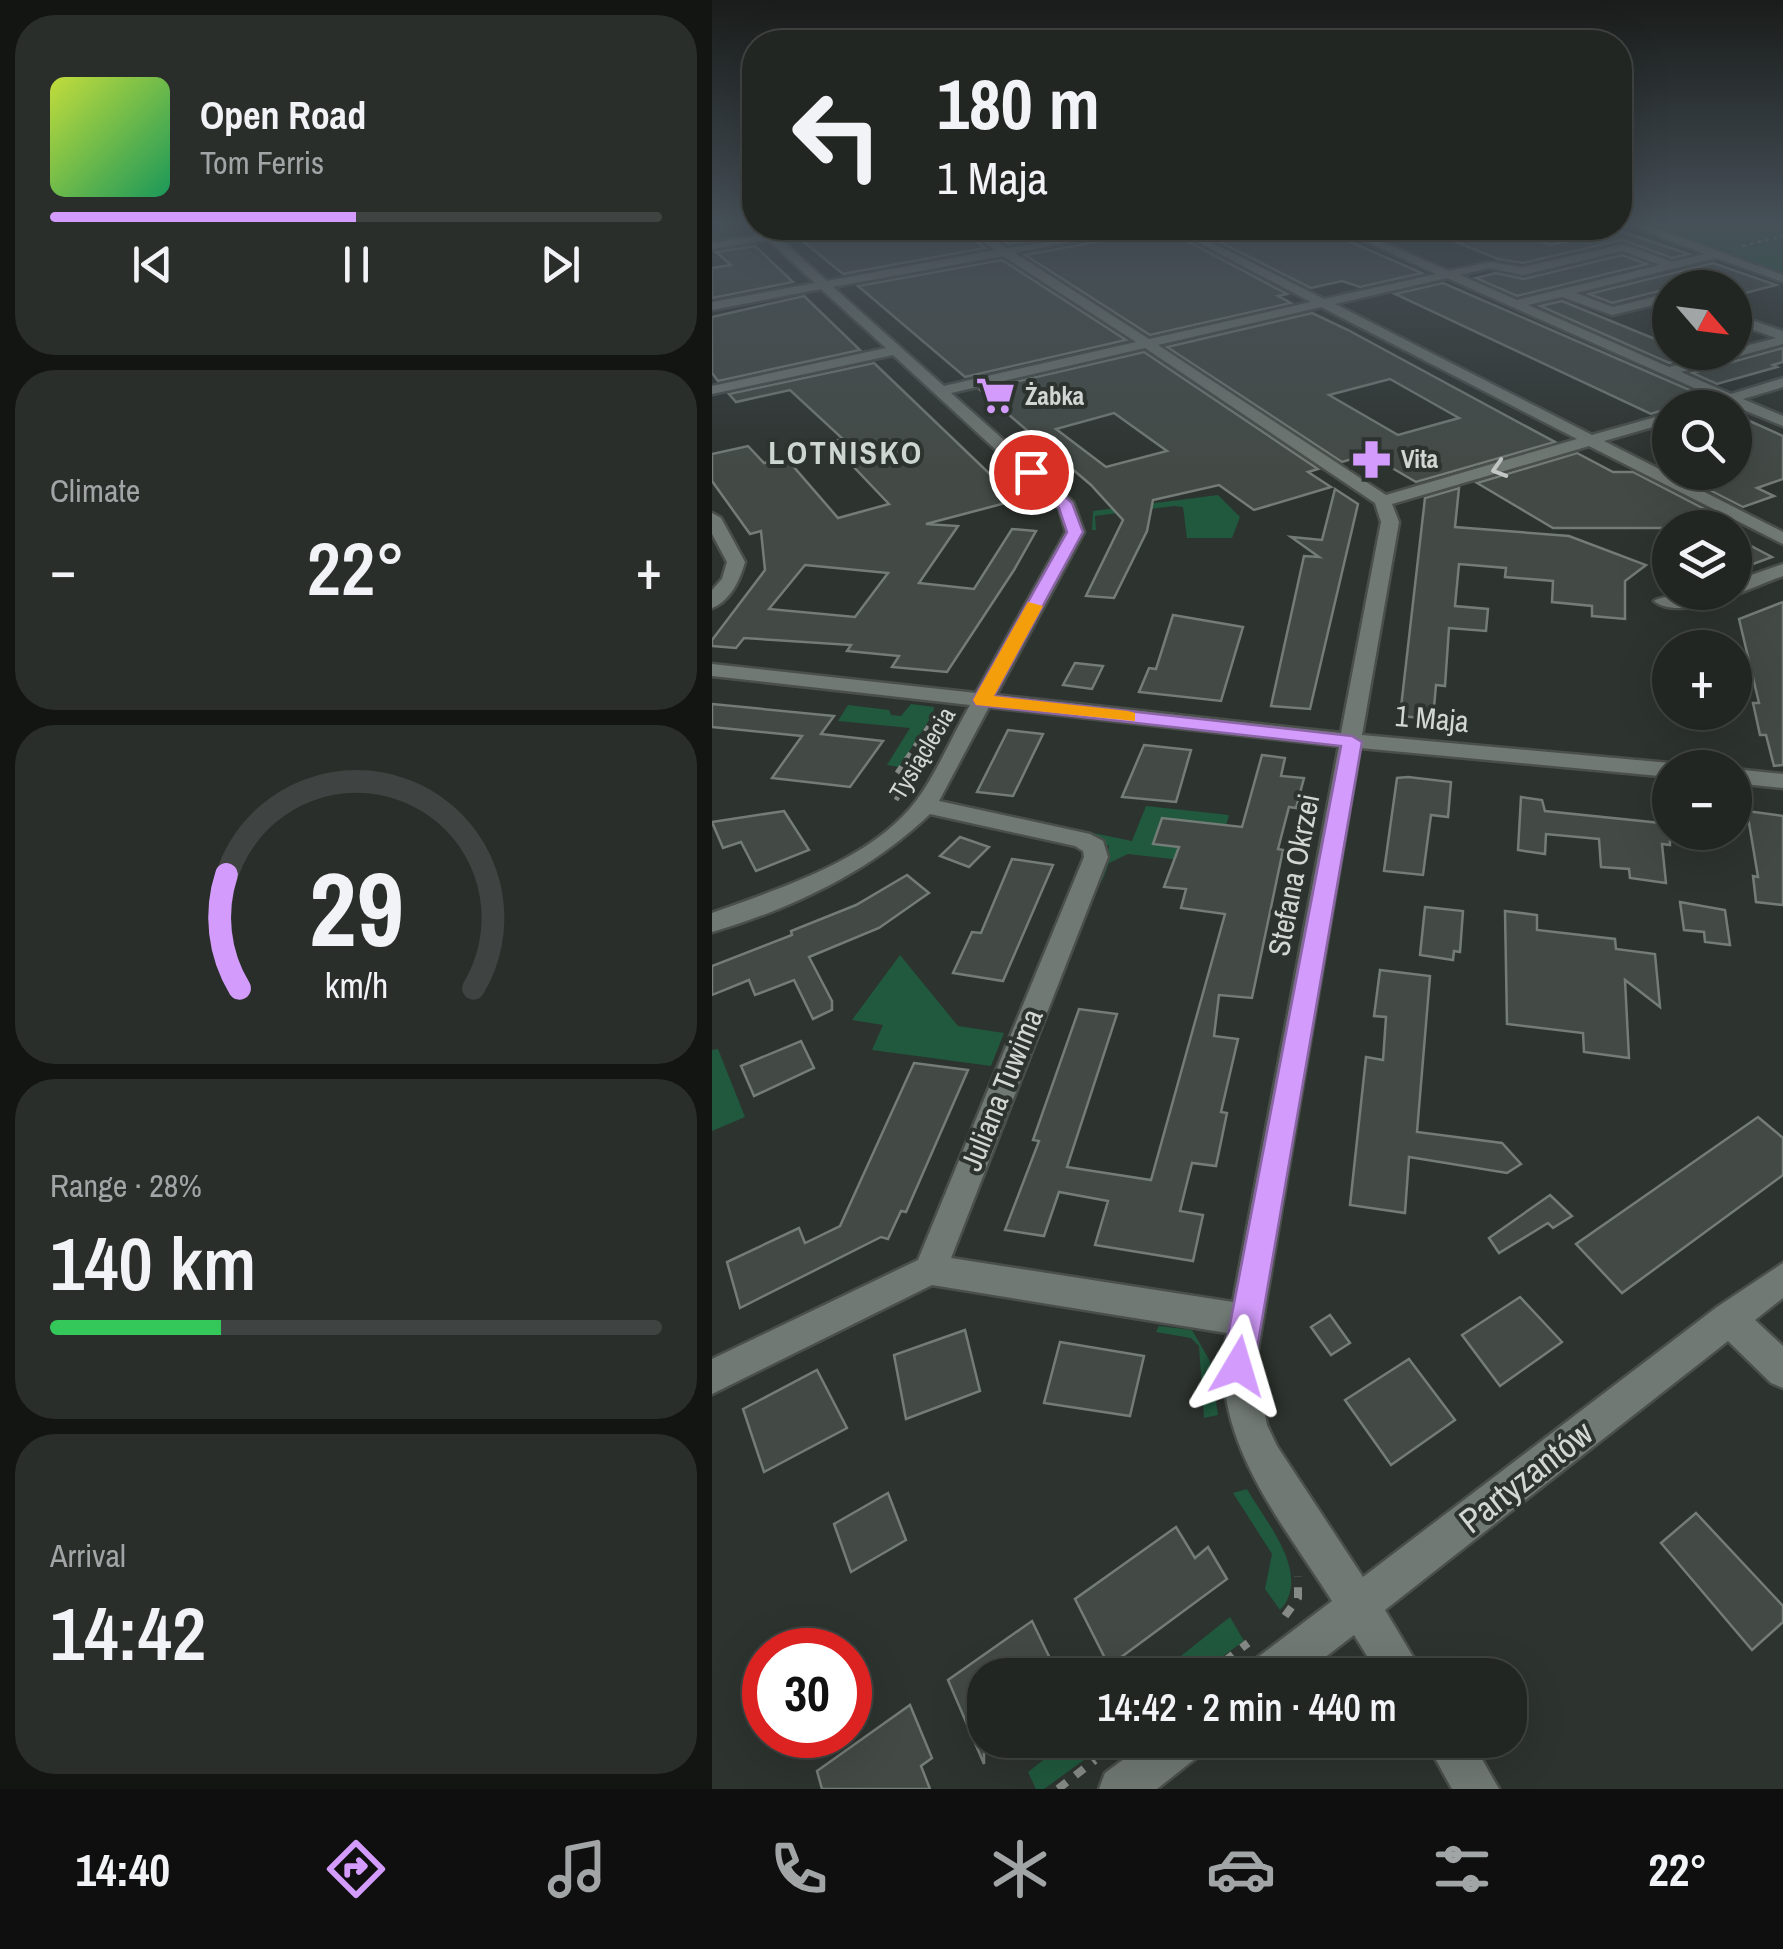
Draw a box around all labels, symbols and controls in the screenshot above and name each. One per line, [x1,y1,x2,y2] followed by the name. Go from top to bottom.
[937,57,1100,151] text: 180 m
[772,70,902,200] icon: left
[200,90,366,141] text: Open Road
[200,141,324,184] text: Tom Ferris
[937,147,1048,208] text: 1 Maja
[125,237,180,292] icon: previous
[329,237,384,292] icon: pause
[533,237,588,292] icon: next
[1652,270,1752,370] north arrow
[1652,270,1752,850] map controls
[974,375,1016,417] supermarket icon: Żabka
[1025,379,1085,413] place label: Żabka
[1652,390,1752,490] button: search
[989,430,1074,515] pin
[768,431,924,474] district label: LOTNISKO
[1350,438,1392,480] pharmacy icon: Vita
[1401,442,1439,476] place label: Vita
[1004,445,1059,500] icon: arrive
[1491,457,1508,478] one-way arrow
[50,469,140,512] text: Climate
[1652,510,1752,610] button: layers
[307,517,405,618] text: 22°
[50,532,76,606] text: −
[636,532,662,606] text: +
[1652,630,1752,730] button: +
[1394,695,1471,741] street label: 1 Maja
[881,700,963,806] street label: Tysiąclecia
[1652,750,1752,850] button: −
[1258,790,1328,959] street label: Stefana Okrzei
[309,838,403,978] text: 29
[324,961,388,1009] text: km/h
[950,1003,1052,1176] street label: Juliana Tuwima
[50,1164,202,1207] text: Range · 28%
[50,1212,256,1313] text: 140 km
[1186,1314,1290,1418] position arrow
[1449,1409,1603,1544] street label: Partyzantów
[50,1534,126,1577] text: Arrival
[50,1582,206,1683] text: 14:42
[742,1628,872,1758] speed limit sign: 30
[1097,1682,1397,1733] text: 14:42 · 2 min · 440 m
[321,1834,391,1904] icon: directions
[542,1834,612,1904] icon: music
[764,1834,834,1904] icon: phone
[985,1834,1055,1904] icon: climate
[1206,1834,1276,1904] icon: car
[1427,1834,1497,1904] icon: filters
[76,1839,170,1900] text: 14:40
[1648,1839,1707,1900] text: 22°

